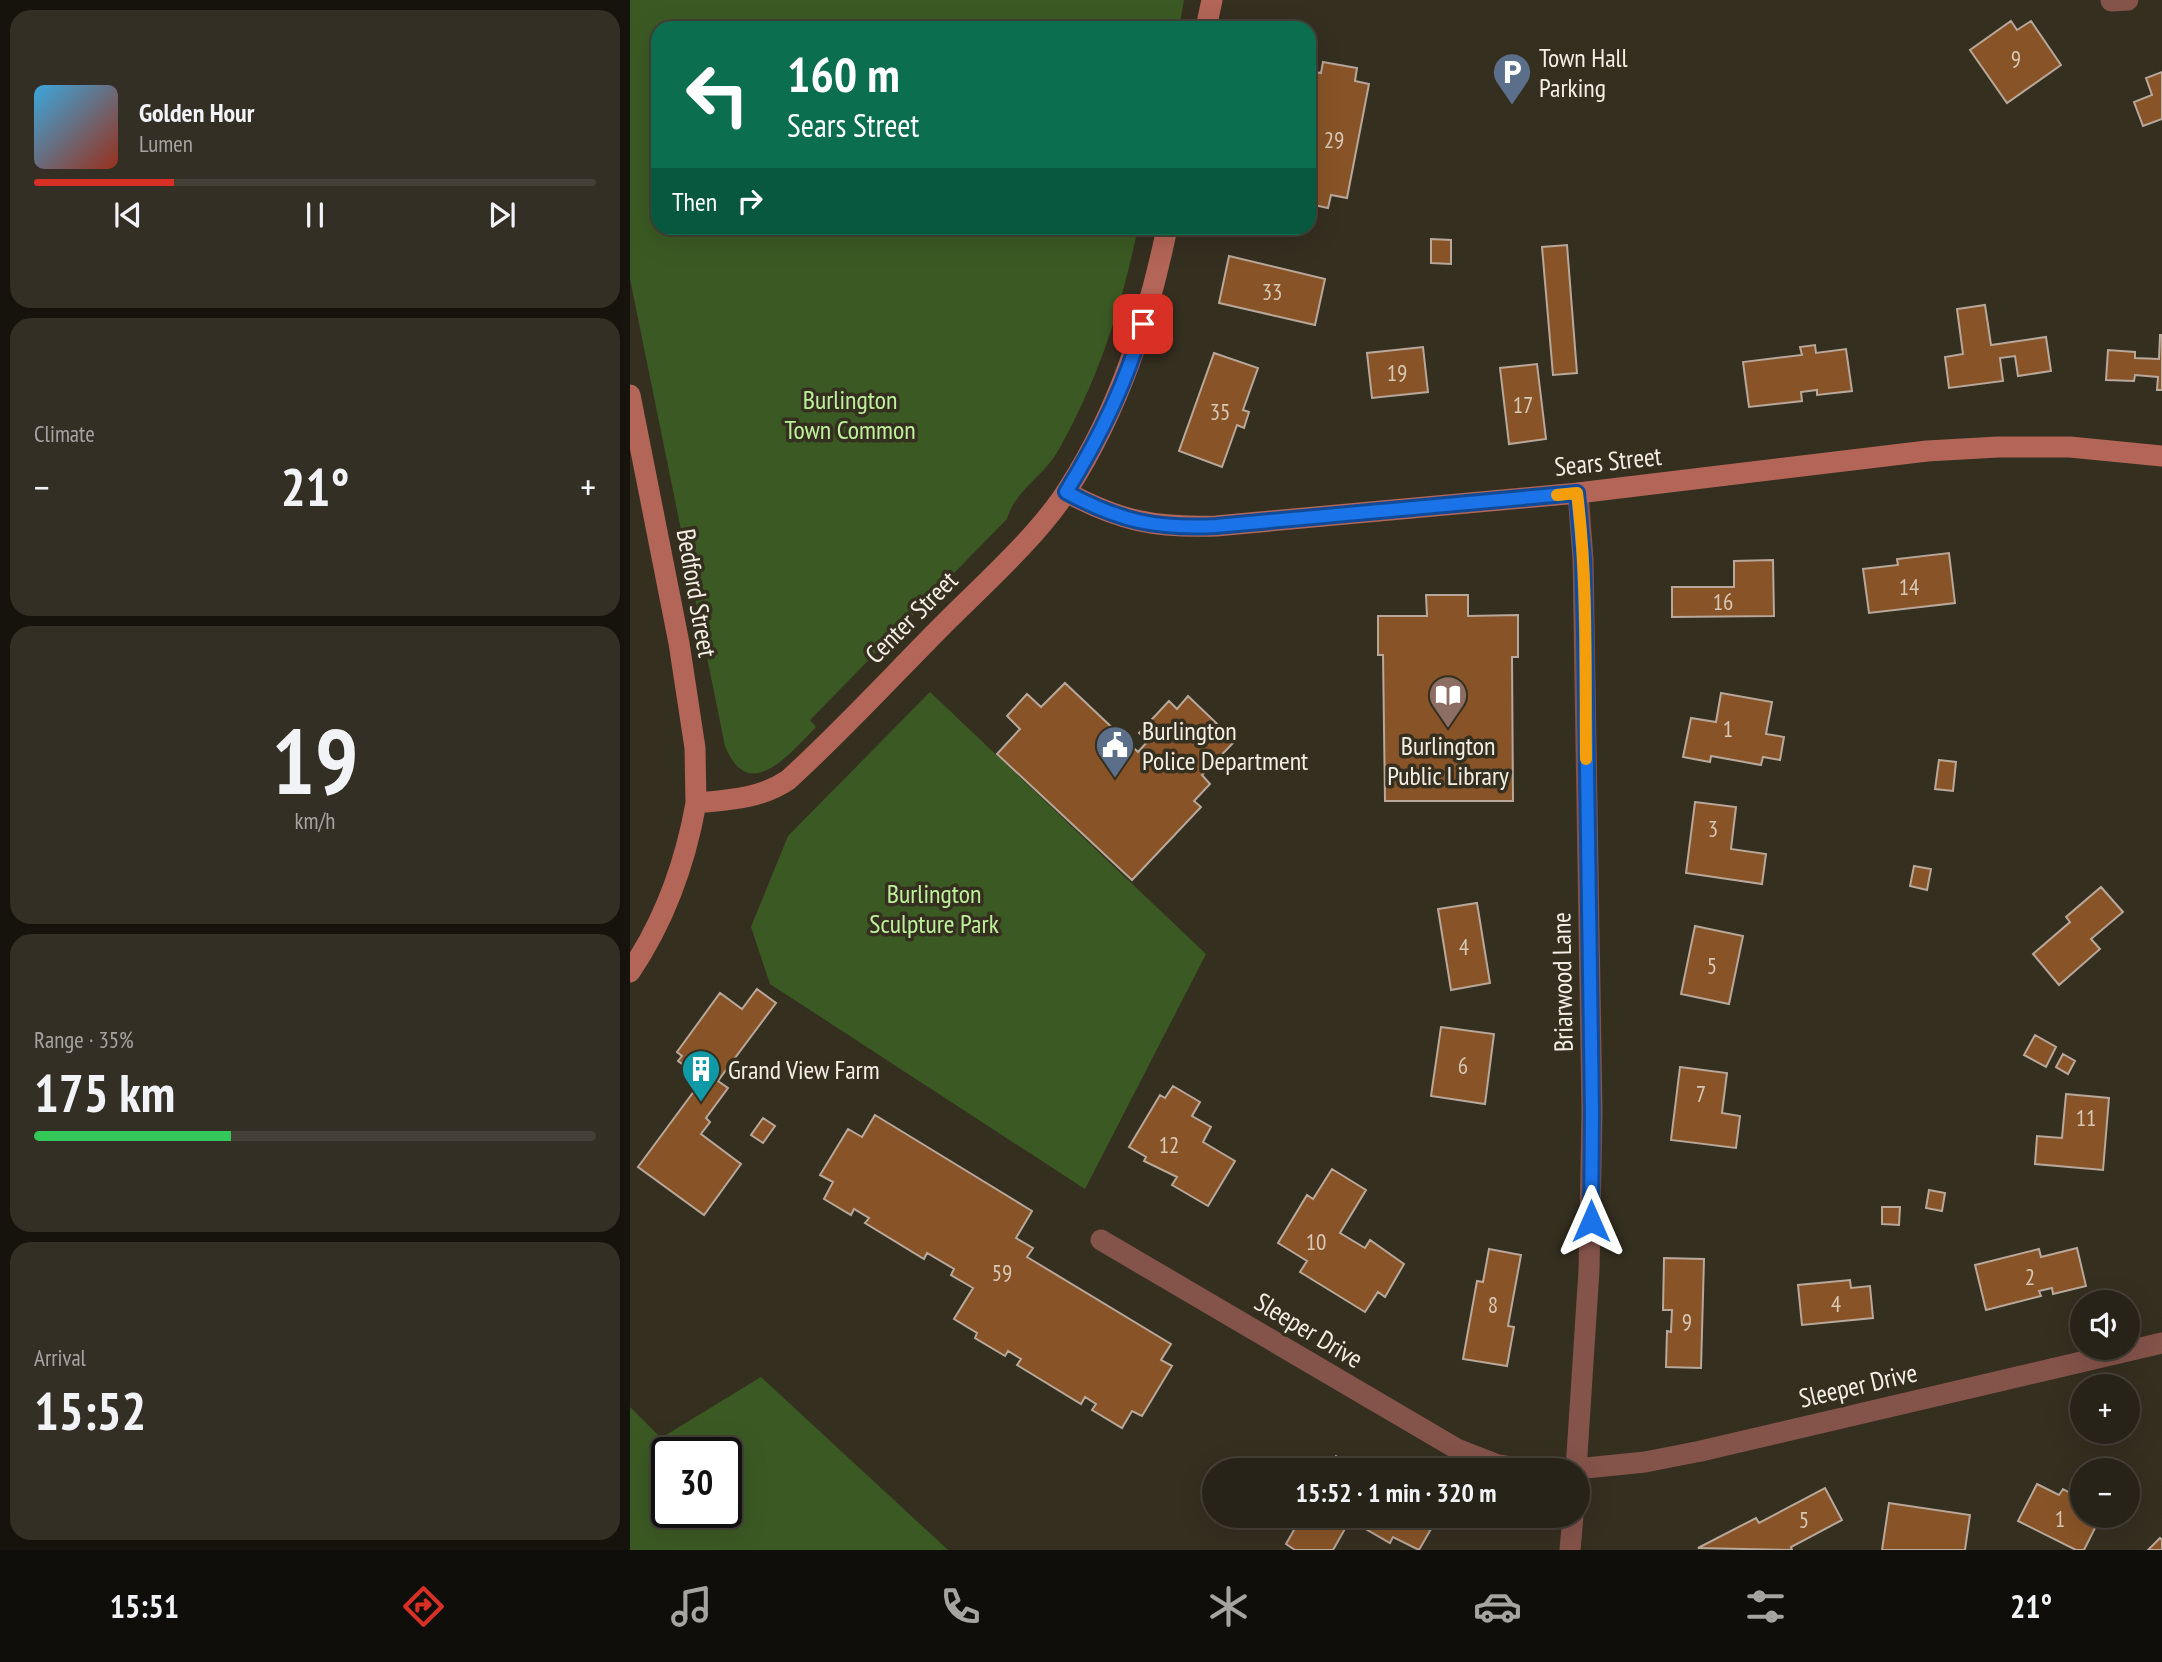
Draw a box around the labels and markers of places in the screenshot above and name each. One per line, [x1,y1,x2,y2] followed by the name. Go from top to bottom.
[1539,41,1628,104] place label: Town Hall Parking
[1491,51,1533,106] parking icon: Town Hall Parking
[1113,294,1173,354] pin
[1427,674,1469,729] library icon: Burlington Public Library
[1142,714,1308,777] place label: Burlington Police Department
[1094,724,1136,779] public building icon: Burlington Police Department
[1387,729,1509,792] place label: Burlington Public Library
[680,1048,722,1103] building icon: Grand View Farm
[728,1053,880,1086] place label: Grand View Farm

